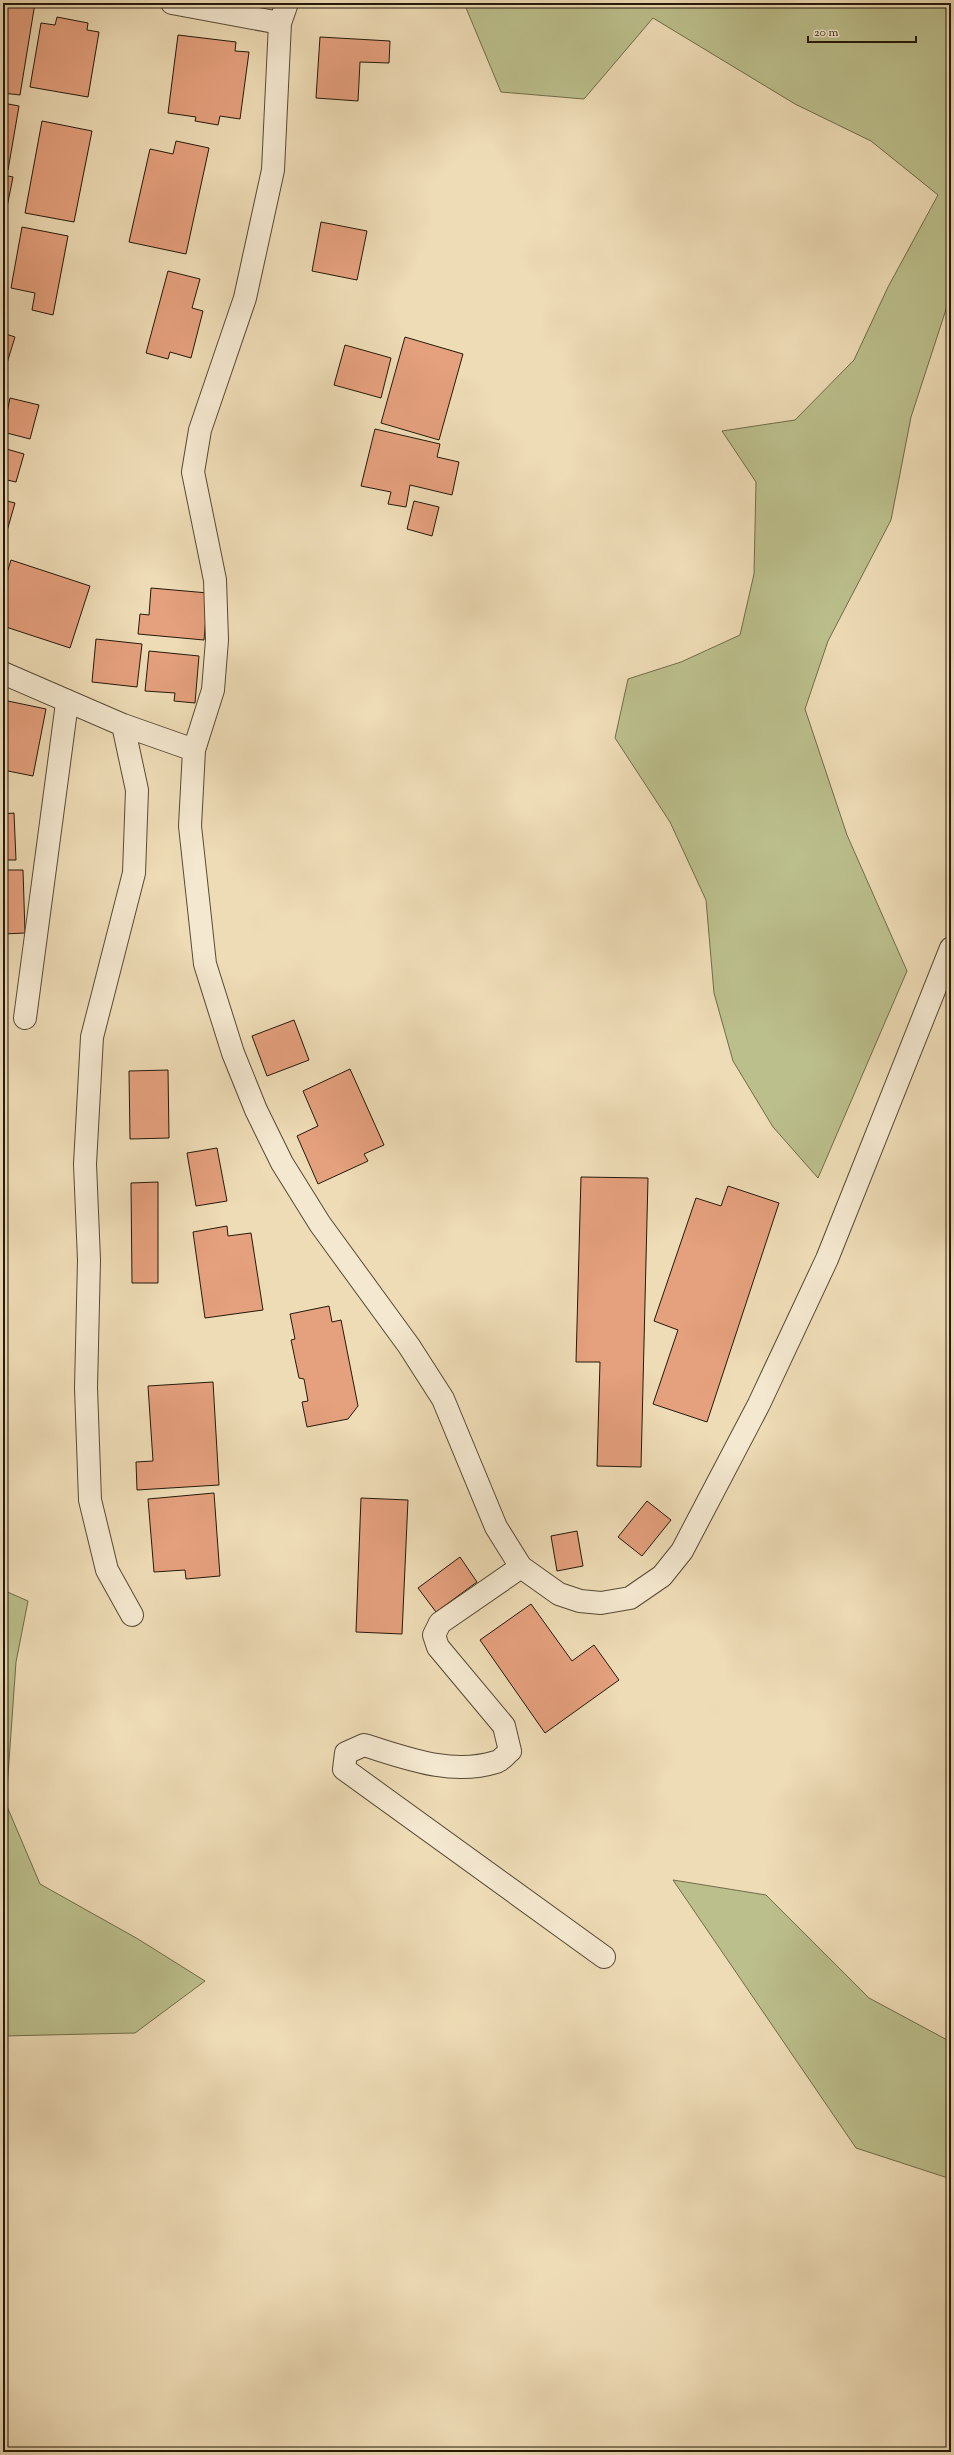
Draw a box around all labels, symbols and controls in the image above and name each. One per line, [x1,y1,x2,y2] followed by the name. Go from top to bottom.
[808,18,916,44] scale bar
[814,24,839,42] text: 20 m

